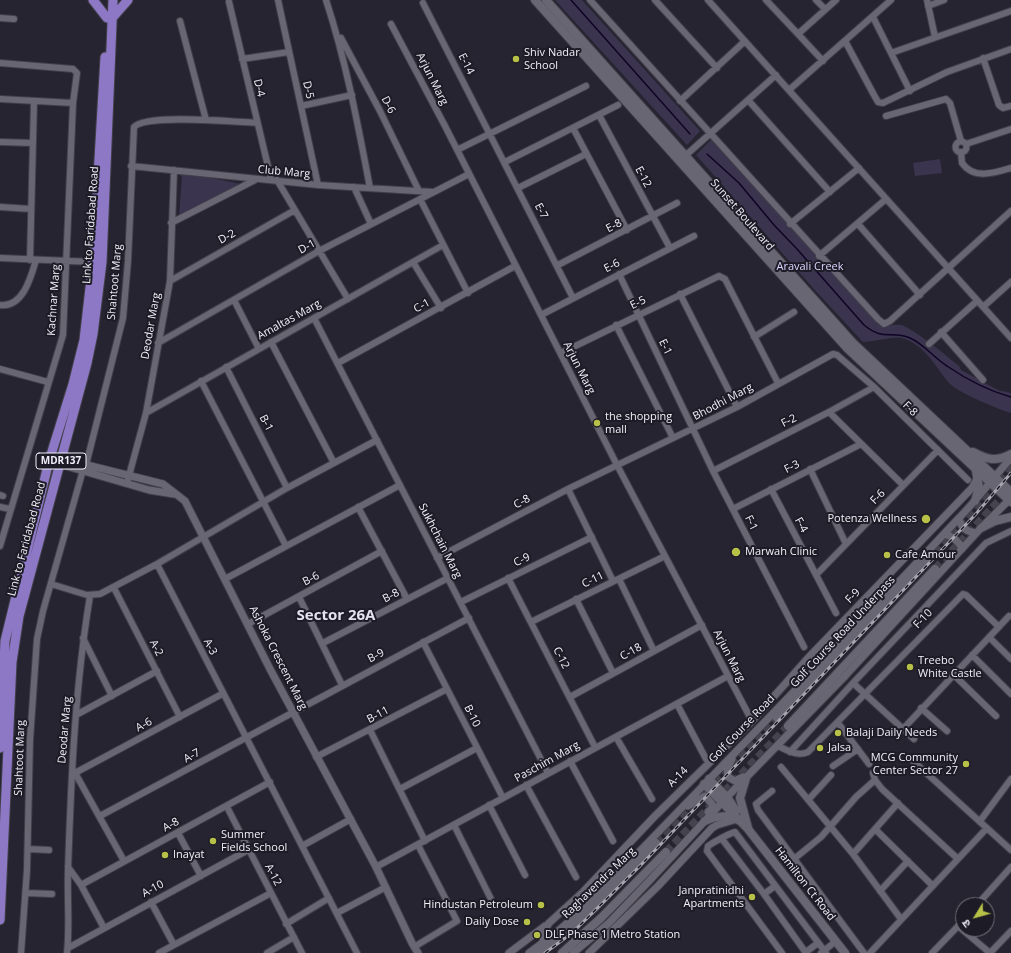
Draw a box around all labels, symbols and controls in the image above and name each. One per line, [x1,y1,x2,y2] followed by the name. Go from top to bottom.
[524,46,580,72] place label: Shiv Nadar School
[413,51,451,107] street label: Arjun Marg
[455,51,477,77] street label: E-14
[511,54,521,64] marker: Shiv Nadar School
[250,78,268,98] street label: D-4
[300,80,316,100] street label: D-5
[378,94,398,116] street label: D-6
[257,163,311,181] street label: Club Marg
[632,164,654,190] street label: E-12
[80,166,102,284] street label: Link to Faridabad Road
[708,177,776,253] street label: Sunset Boulevard
[531,201,551,221] street label: E-7
[604,217,624,235] street label: E-8
[216,227,238,247] street label: D-2
[296,237,318,257] street label: D-1
[105,244,125,320] street label: Shahtoot Marg
[602,257,622,275] street label: E-6
[776,260,844,274] park label: Aravali Creek
[45,264,63,336] street label: Kachnar Marg
[139,292,163,360] street label: Deodar Marg
[628,294,648,312] street label: E-5
[412,296,432,316] street label: C-1
[255,297,323,343] street label: Amaltas Marg
[656,337,674,357] street label: E-1
[560,340,598,396] street label: Arjun Marg
[691,381,755,423] street label: Bhodhi Marg
[900,399,920,419] street label: F-8
[605,410,672,436] place label: the shopping mall
[256,412,276,434] street label: B-1
[779,412,799,430] street label: F-2
[592,418,602,428] marker: the shopping mall
[36,453,86,469] road number: MDR137
[782,458,802,476] street label: F-3
[5,480,49,598] street label: Link to Faridabad Road
[868,487,888,507] street label: F-6
[512,492,532,512] street label: C-8
[415,501,465,581] street label: Sukhchain Marg
[828,512,917,526] place label: Potenza Wellness
[742,513,760,533] street label: F-1
[920,513,932,525] marker: Potenza Wellness
[792,515,810,535] street label: F-4
[745,545,817,559] place label: Marwah Clinic
[730,546,742,558] marker: Marwah Clinic
[895,548,956,562] place label: Cafe Amour
[512,550,532,570] street label: C-9
[882,550,892,560] marker: Cafe Amour
[300,569,322,589] street label: B-6
[580,569,606,591] street label: C-11
[788,574,898,690] street label: Golf Course Road Underpass
[380,586,402,606] street label: B-8
[843,586,863,606] street label: F-9
[246,604,310,712] street label: Ashoka Crescent Marg
[297,607,375,625] district label: Sector 26A
[911,607,935,631] street label: F-10
[710,628,748,684] street label: Arjun Marg
[200,637,220,657] street label: A-3
[146,638,166,658] street label: A-2
[618,641,644,663] street label: C-18
[550,645,572,671] street label: C-12
[365,646,387,666] street label: B-9
[918,654,982,680] place label: Treebo White Castle
[905,662,915,672] marker: Treebo White Castle
[706,692,778,766] street label: Golf Course Road
[55,696,75,764] street label: Deodar Marg
[461,703,483,729] street label: B-10
[365,704,391,726] street label: B-11
[133,715,155,735] street label: A-6
[12,720,28,796] street label: Shahtoot Marg
[846,726,937,740] place label: Balaji Daily Needs
[833,728,843,738] marker: Balaji Daily Needs
[512,739,582,785] street label: Paschim Marg
[828,741,851,755] place label: Jalsa
[815,743,825,753] marker: Jalsa
[181,746,203,766] street label: A-7
[871,751,958,777] place label: MCG Community Center Sector 27
[961,759,971,769] marker: MCG Community Center Sector 27
[665,764,691,790] street label: A-14
[160,815,182,835] street label: A-8
[221,828,287,854] place label: Summer Fields School
[208,836,218,846] marker: Summer Fields School
[772,844,838,924] street label: Hamilton Ct Road
[560,845,638,921] street label: Raghavendra Marg
[173,848,204,862] place label: Inayat
[160,850,170,860] marker: Inayat
[262,862,284,888] street label: A-12
[140,878,166,900] street label: A-10
[678,884,744,910] place label: Janpratinidhi Apartments
[747,892,757,902] marker: Janpratinidhi Apartments
[955,897,995,937] north arrow
[423,898,533,912] place label: Hindustan Petroleum
[536,900,546,910] marker: Hindustan Petroleum
[465,915,519,929] place label: Daily Dose
[522,917,532,927] marker: Daily Dose
[958,917,974,931] text: उ
[545,928,680,942] place label: DLF Phase 1 Metro Station
[532,930,542,940] marker: DLF Phase 1 Metro Station

